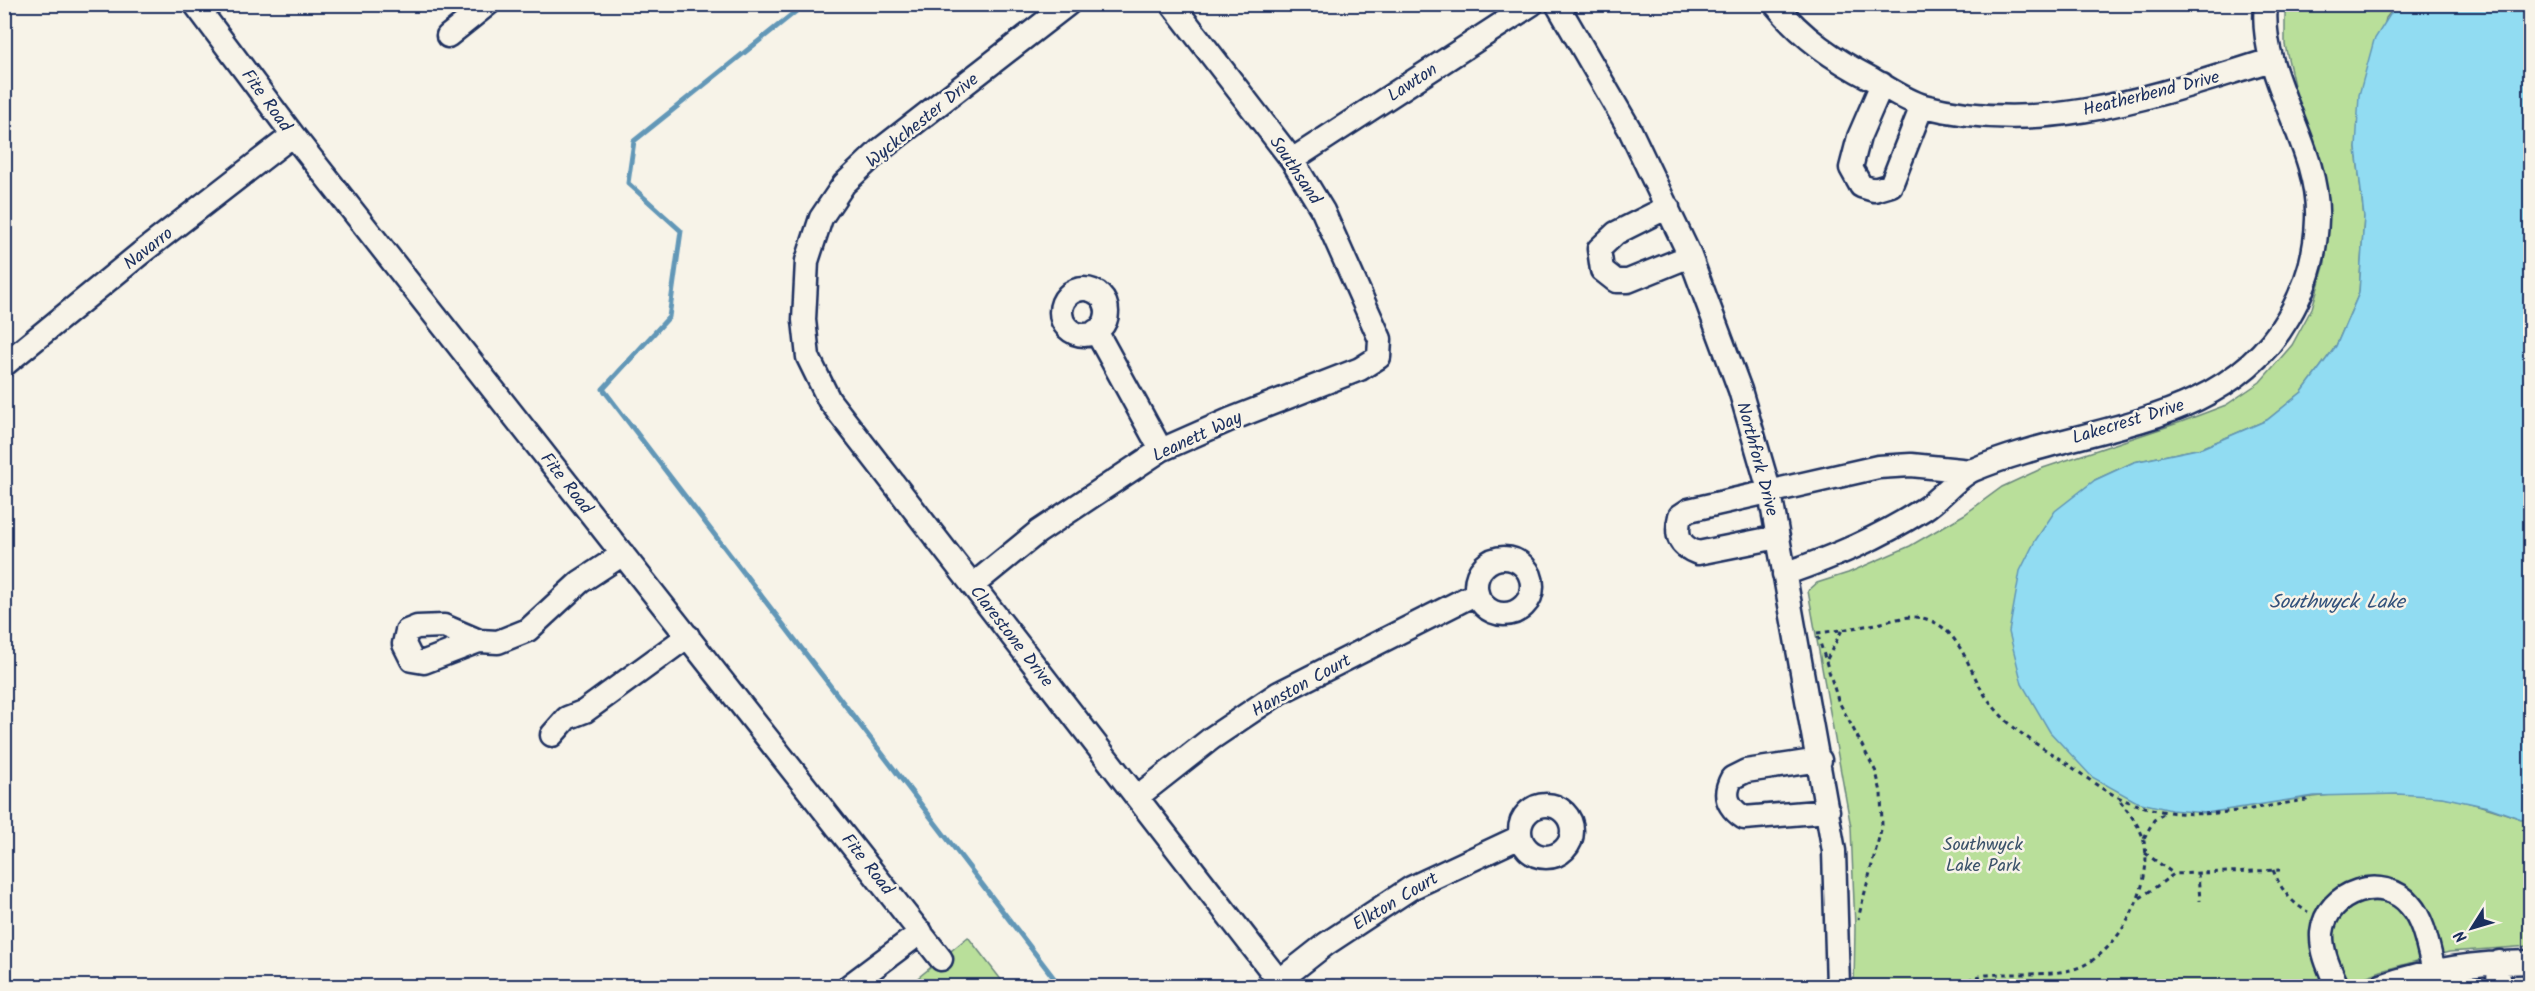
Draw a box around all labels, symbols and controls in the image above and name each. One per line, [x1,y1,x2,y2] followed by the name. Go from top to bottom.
[1382,56,1444,110] street label: Lawton
[233,63,299,139] street label: Fite Road
[2080,63,2223,125] street label: Heatherbend Drive
[860,66,986,176] street label: Wyckchester Drive
[1261,131,1329,212] street label: Southsand
[118,220,180,278] street label: Navarro
[2069,392,2188,453] street label: Lakecrest Drive
[1727,399,1786,520] street label: Northfork Drive
[1148,404,1248,471] street label: Leanett Way
[532,447,600,522] street label: Fite Road
[962,580,1060,694] street label: Clarestone Drive
[2269,587,2407,619] water label: Southwyck Lake
[1246,646,1358,726] street label: Hanston Court
[833,828,901,903] street label: Fite Road
[1943,831,2024,881] park label: Southwyck Lake Park
[1347,865,1445,939] street label: Elkton Court
[2442,898,2502,958] north arrow
[2448,925,2474,948] text: N

